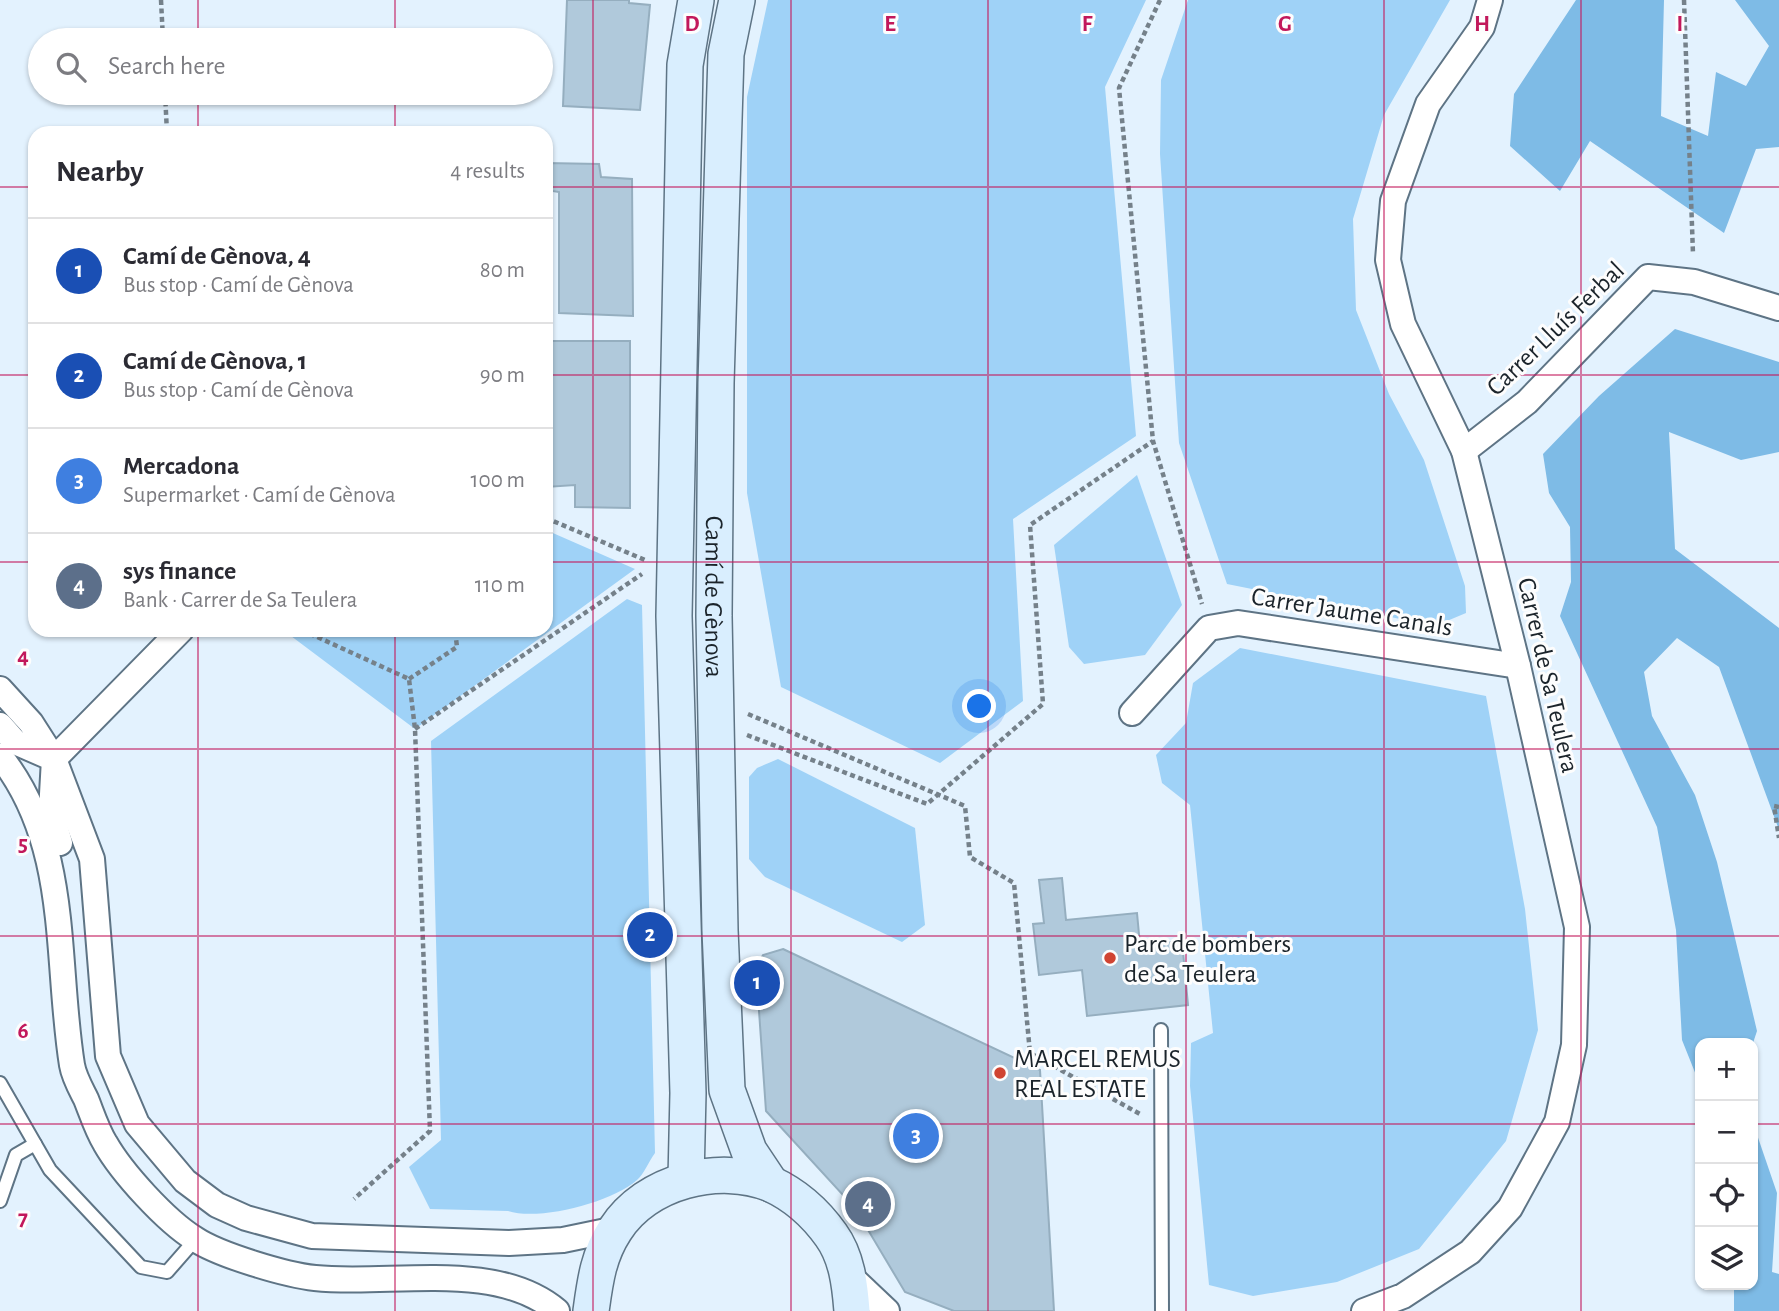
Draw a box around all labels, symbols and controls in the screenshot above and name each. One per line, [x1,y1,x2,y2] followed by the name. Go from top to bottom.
[684,13,700,36] text: D
[884,13,896,36] text: E
[1082,13,1093,36] text: F
[1278,13,1292,36] text: G
[1474,13,1490,36] text: H
[1677,13,1683,36] text: I
[28,28,553,105] search box
[52,48,90,86] icon: search
[108,53,226,79] text: Search here
[56,157,144,187] text: Nearby
[450,160,525,183] text: 4 results
[123,243,311,269] text: Camí de Gènova, 4
[1482,257,1629,401] street label: Carrer Lluís Ferbal
[75,259,83,282] text: 1
[480,259,525,282] text: 80 m
[123,274,354,297] text: Bus stop · Camí de Gènova
[123,348,307,374] text: Camí de Gènova, 1
[74,364,84,387] text: 2
[480,364,525,387] text: 90 m
[123,379,354,402] text: Bus stop · Camí de Gènova
[123,453,240,479] text: Mercadona
[74,469,84,492] text: 3
[471,469,525,492] text: 100 m
[123,484,396,507] text: Supermarket · Camí de Gènova
[700,516,727,678] street label: Camí de Gènova
[123,558,236,584] text: sys finance
[73,574,85,597] text: 4
[475,574,525,597] text: 110 m
[1513,575,1583,775] street label: Carrer de Sa Teulera
[1250,583,1454,641] street label: Carrer Jaume Canals
[123,589,357,612] text: Bank · Carrer de Sa Teulera
[17,645,29,668] text: 4
[962,689,996,723] your location
[18,833,28,856] text: 5
[627,909,673,961] pin: 2
[1124,931,1291,987] place label: Parc de bombers de Sa Teulera
[1102,950,1118,966] marker: Parc de bombers de Sa Teulera
[734,957,780,1009] pin: 1
[17,1020,29,1043] text: 6
[1695,1038,1758,1290] map controls
[1695,1038,1758,1101] button: +
[1014,1046,1181,1102] place label: MARCEL REMUS REAL ESTATE
[992,1065,1008,1081] marker: MARCEL REMUS REAL ESTATE
[1695,1101,1758,1164] button: −
[893,1110,939,1162] pin: 3
[1695,1164,1758,1227] button: locate
[845,1178,891,1230] pin: 4
[18,1207,28,1230] text: 7
[1695,1227,1758,1290] button: layers

